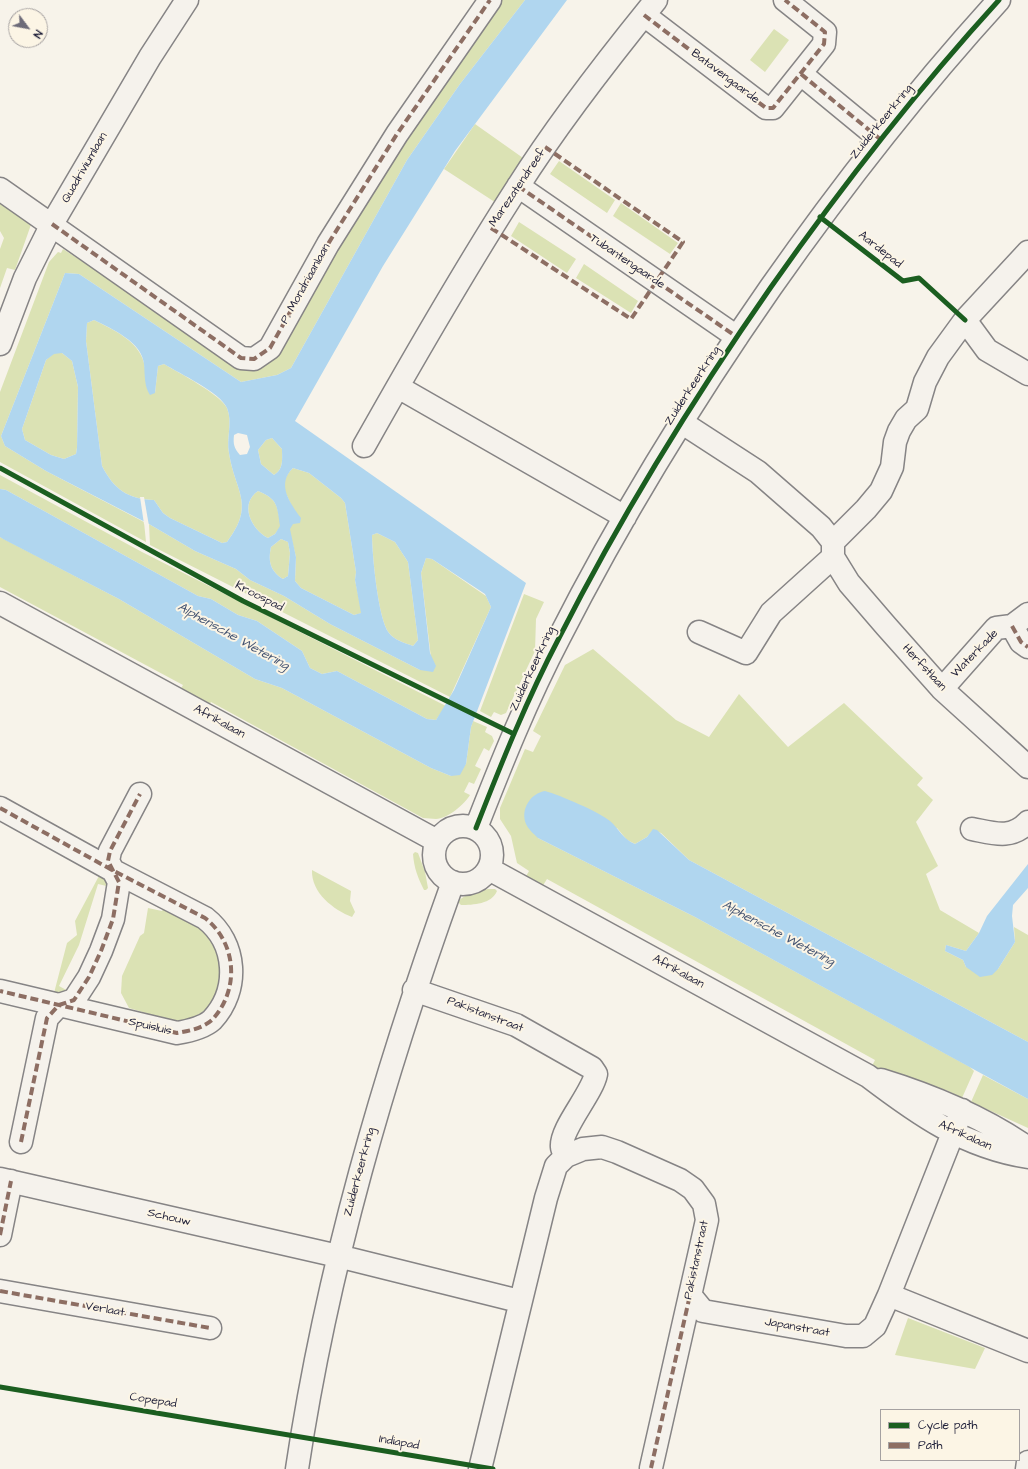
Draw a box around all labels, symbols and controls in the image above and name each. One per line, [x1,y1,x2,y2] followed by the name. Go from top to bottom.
[8,8,48,48] north arrow
[30,27,46,41] text: N
[688,47,762,107] street label: Batavengaarde
[848,82,916,162] street label: Zuiderkeerkring
[59,130,111,206] street label: Quadriviumlaan
[486,146,550,230] street label: Marezatendreef
[855,228,905,272] street label: Aardepad
[587,232,667,292] street label: Tubantengaarde
[278,241,334,327] street label: P. Mondriaanlaan
[662,344,724,428] street label: Zuiderkeerkring
[232,579,286,615] street label: Kroospad
[175,600,291,674] water label: Alphensche Wetering
[507,624,559,714] street label: Zuiderkeerkring
[948,627,1002,681] street label: Waterkade
[899,642,949,694] street label: Herfstlaan
[191,702,247,742] street label: Afrikalaan
[719,898,837,970] water label: Alphensche Wetering
[650,952,706,992] street label: Afrikalaan
[445,994,525,1036] street label: Pakistanstraat
[127,1015,173,1039] street label: Spuisluis
[936,1118,994,1154] street label: Afrikalaan
[341,1126,379,1218] street label: Zuiderkeerkring
[146,1206,192,1230] street label: Schouw
[682,1219,712,1301] street label: Pakistanstraat
[84,1299,126,1321] street label: Verlaat
[763,1315,831,1341] street label: Japanstraat
[128,1390,178,1412] street label: Copepad
[880,1409,1020,1461] legend
[918,1417,977,1434] text: Cycle path
[378,1432,420,1454] street label: Indiapad
[918,1437,943,1454] text: Path

